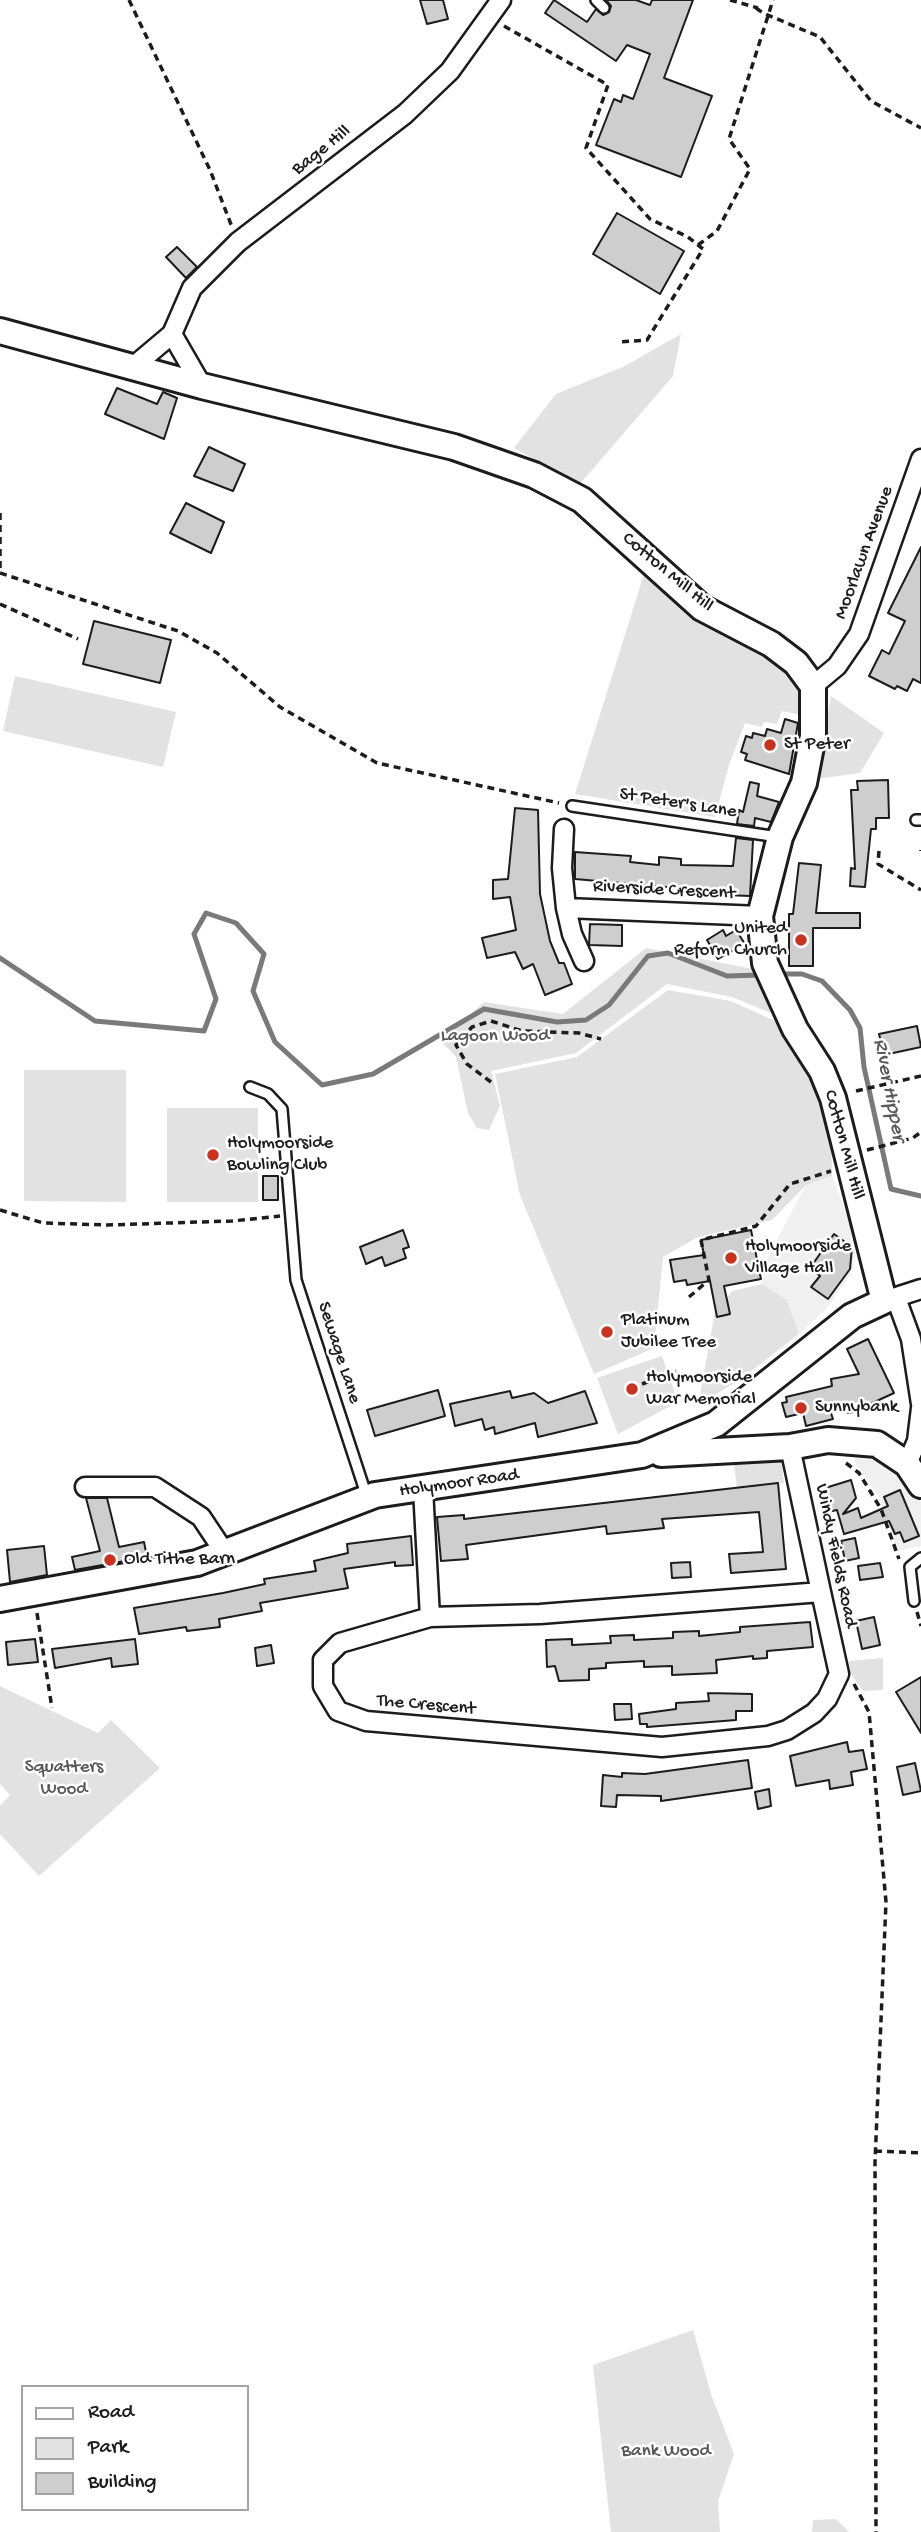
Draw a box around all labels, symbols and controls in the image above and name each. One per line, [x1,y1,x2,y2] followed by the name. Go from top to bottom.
[288,121,356,181] street label: Bage Hill
[830,483,900,623] street label: Moorlawn Avenue
[617,528,717,618] street label: Cotton Mill Hill
[784,734,850,756] place label: St Peter
[762,737,778,753] marker: St Peter
[618,783,738,825] street label: St Peter's Lane
[592,876,736,906] street label: Riverside Crescent
[674,918,787,962] place label: United Reform Church
[793,932,809,948] marker: United Reform Church
[441,1026,549,1048] park label: Lagoon Wood
[866,1037,910,1143] water label: River Hipper
[817,1088,869,1202] street label: Cotton Mill Hill
[227,1133,333,1177] place label: Holymoorside Bowling Club
[205,1147,221,1163] marker: Holymoorside Bowling Club
[745,1236,851,1280] place label: Holymoorside Village Hall
[723,1250,739,1266] marker: Holymoorside Village Hall
[311,1299,365,1407] street label: Sewage Lane
[621,1310,716,1354] place label: Platinum Jubilee Tree
[599,1324,615,1340] marker: Platinum Jubilee Tree
[646,1367,756,1411] place label: Holymoorside War Memorial
[624,1381,640,1397] marker: Holymoorside War Memorial
[815,1397,898,1419] place label: Sunnybank
[793,1400,809,1416] marker: Sunnybank
[398,1464,520,1504] street label: Holymoor Road
[809,1482,861,1630] street label: Windy Fields Road
[124,1549,235,1571] place label: Old Tithe Barn
[102,1552,118,1568] marker: Old Tithe Barn
[376,1690,476,1722] street label: The Crescent
[25,1757,103,1801] park label: Squatters Wood
[21,2385,248,2511] legend
[88,2401,134,2426] text: Road
[88,2436,128,2461] text: Park
[621,2441,711,2463] park label: Bank Wood
[88,2471,157,2496] text: Building

